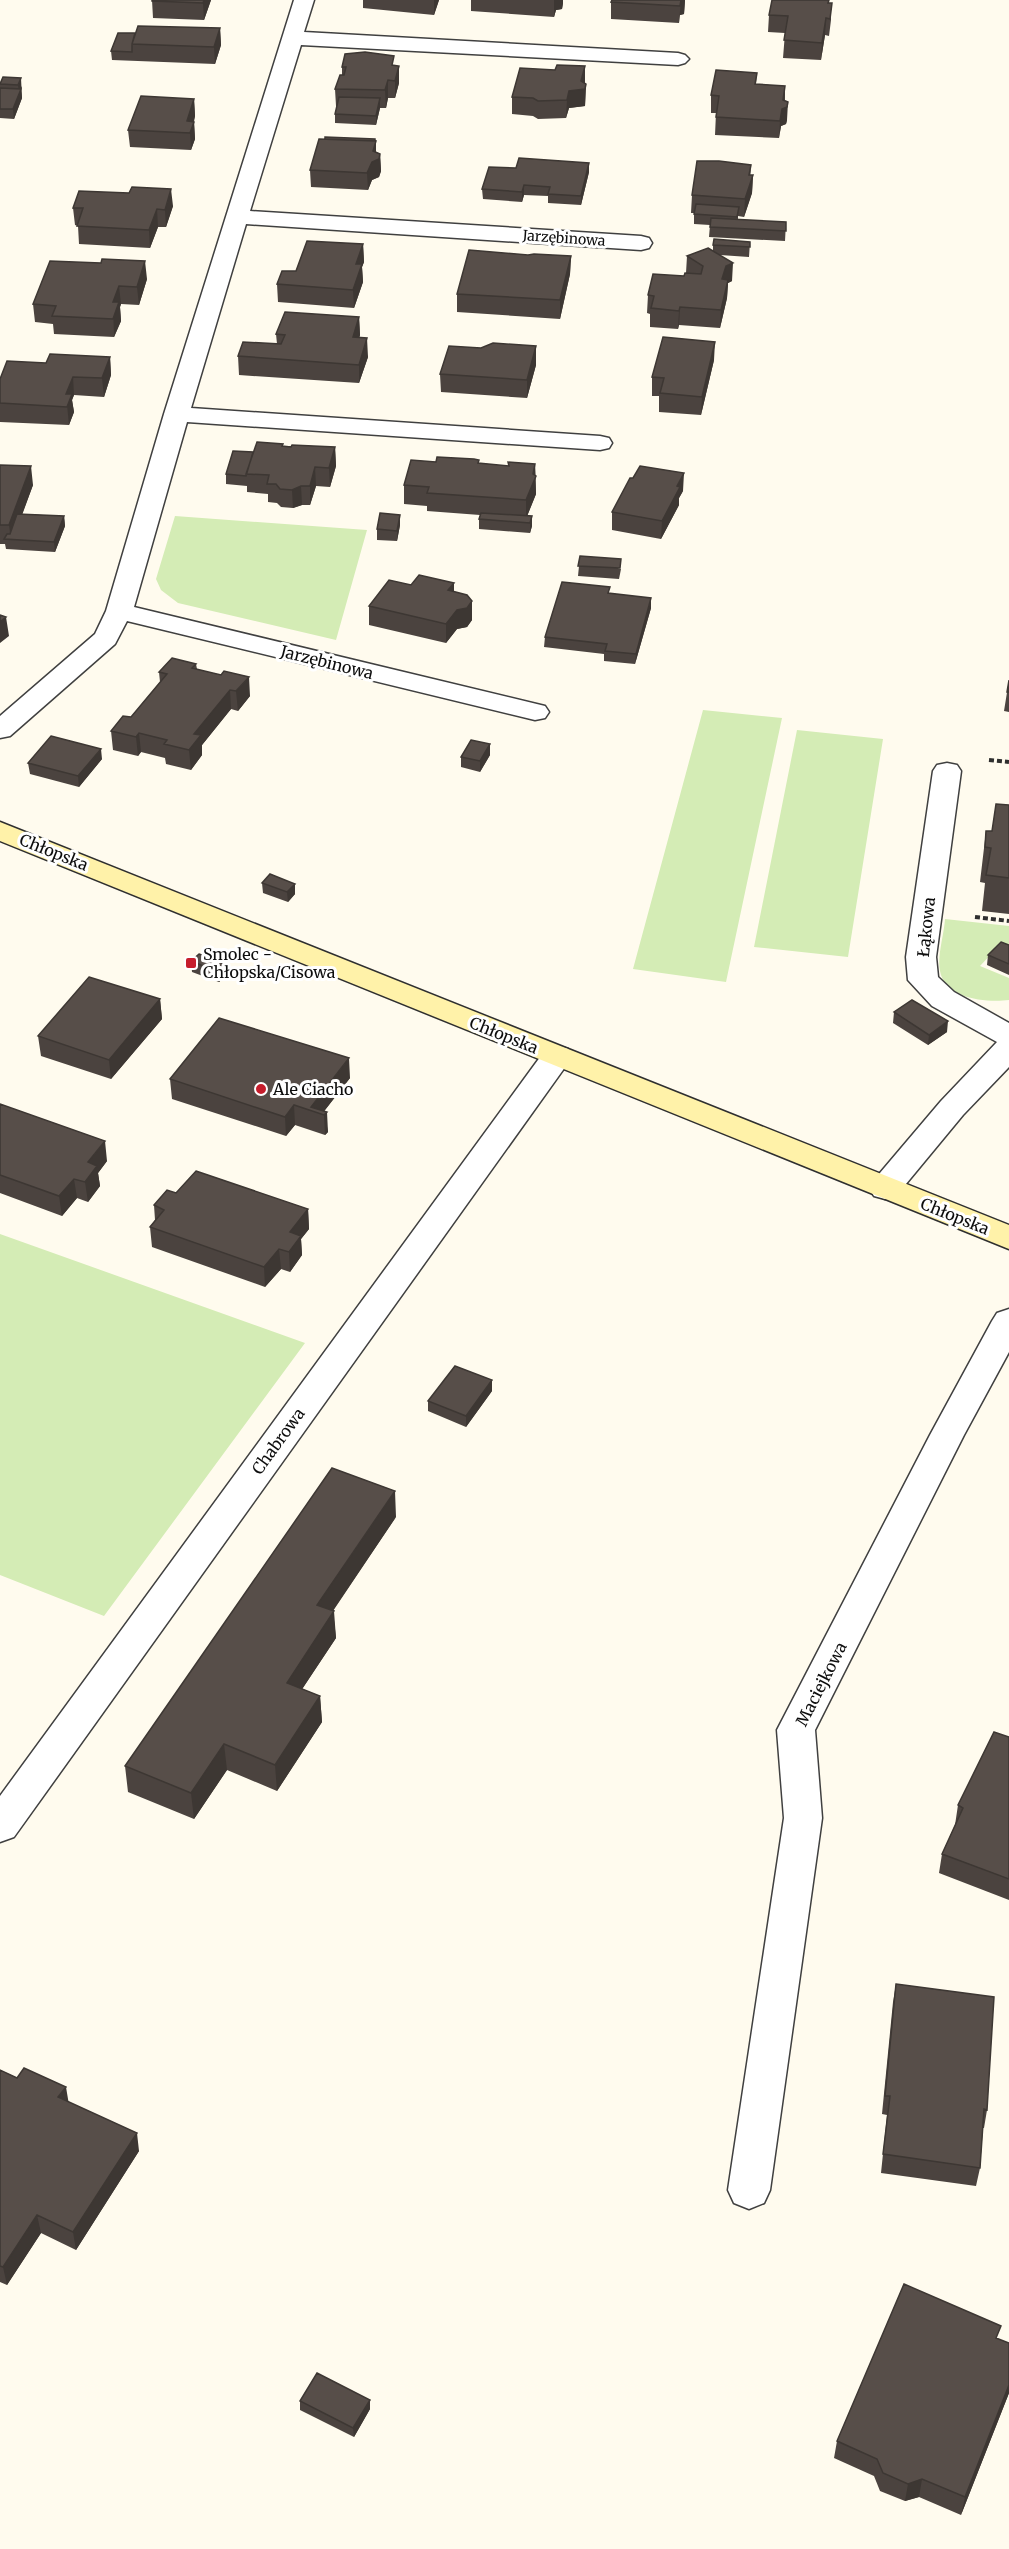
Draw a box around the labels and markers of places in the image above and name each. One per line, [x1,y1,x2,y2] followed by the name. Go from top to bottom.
[203,944,336,982] place label: Smolec - Chłopska/Cisowa
[184,956,198,970] marker: Smolec - Chłopska/Cisowa
[272,1079,353,1099] place label: Ale Ciacho
[254,1082,268,1096] marker: Ale Ciacho

